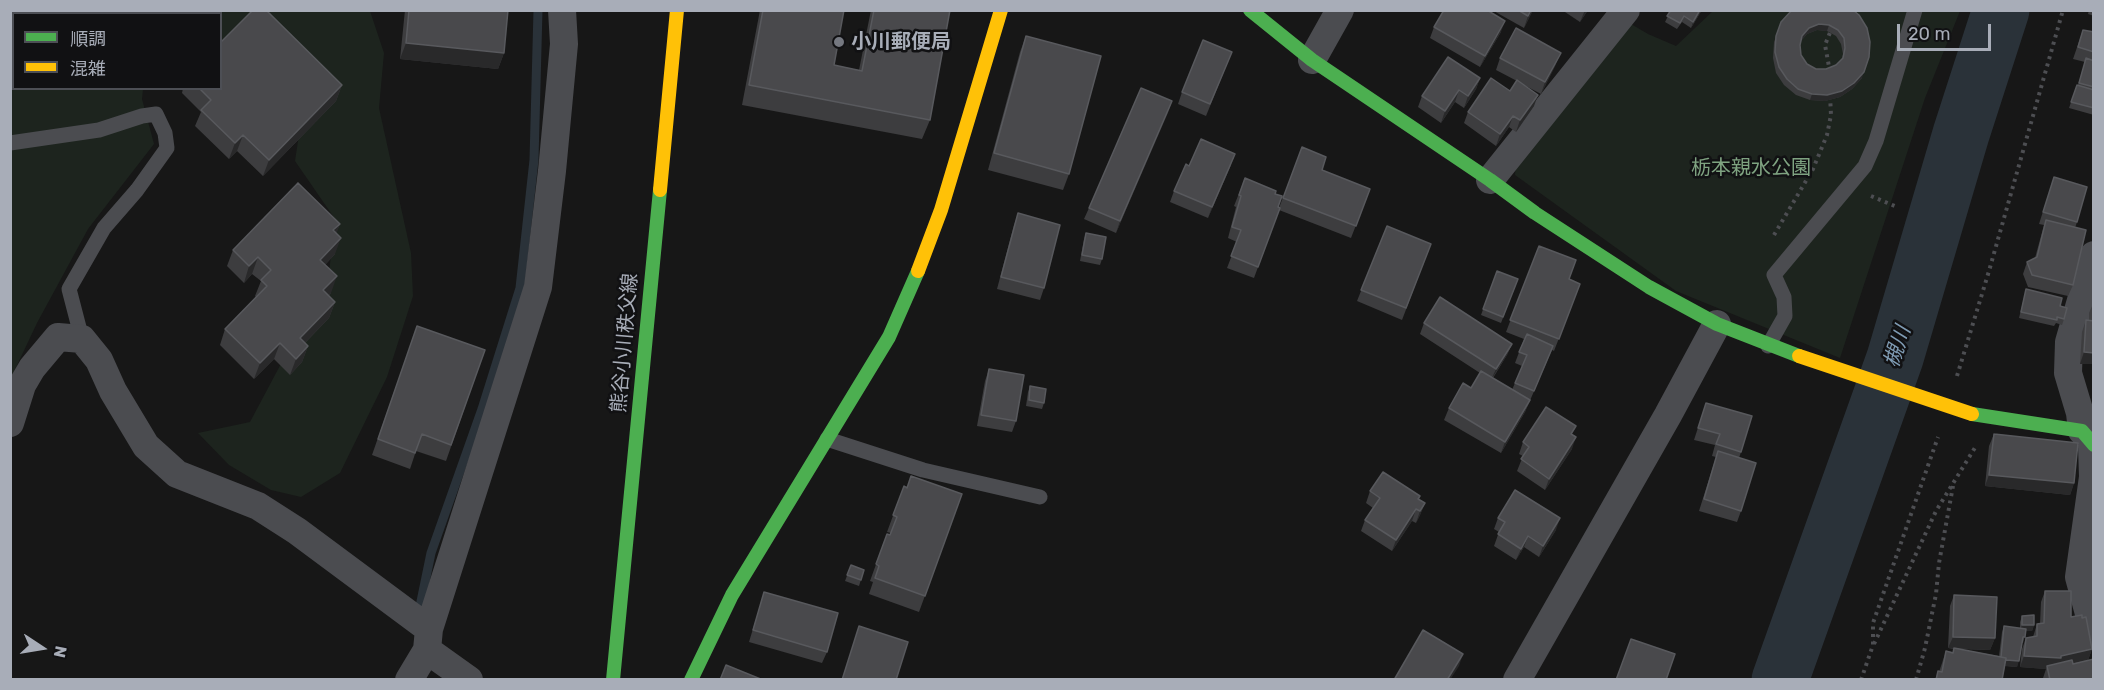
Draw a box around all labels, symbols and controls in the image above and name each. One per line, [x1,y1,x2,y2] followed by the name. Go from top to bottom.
[12,12,222,90] legend
[1900,12,1994,50] scale bar
[1908,23,1950,45] text: 20 m
[70,28,106,50] text: 順調
[851,30,951,54] place label: 小川郵便局
[832,35,846,49] marker: 小川郵便局
[70,58,106,80] text: 混雑
[1691,156,1811,180] park label: 栃本親水公園
[607,272,643,414] street label: 熊谷小川秩父線
[1880,323,1916,371] water label: 槻川
[12,618,72,678] north arrow
[50,644,71,659] text: N

